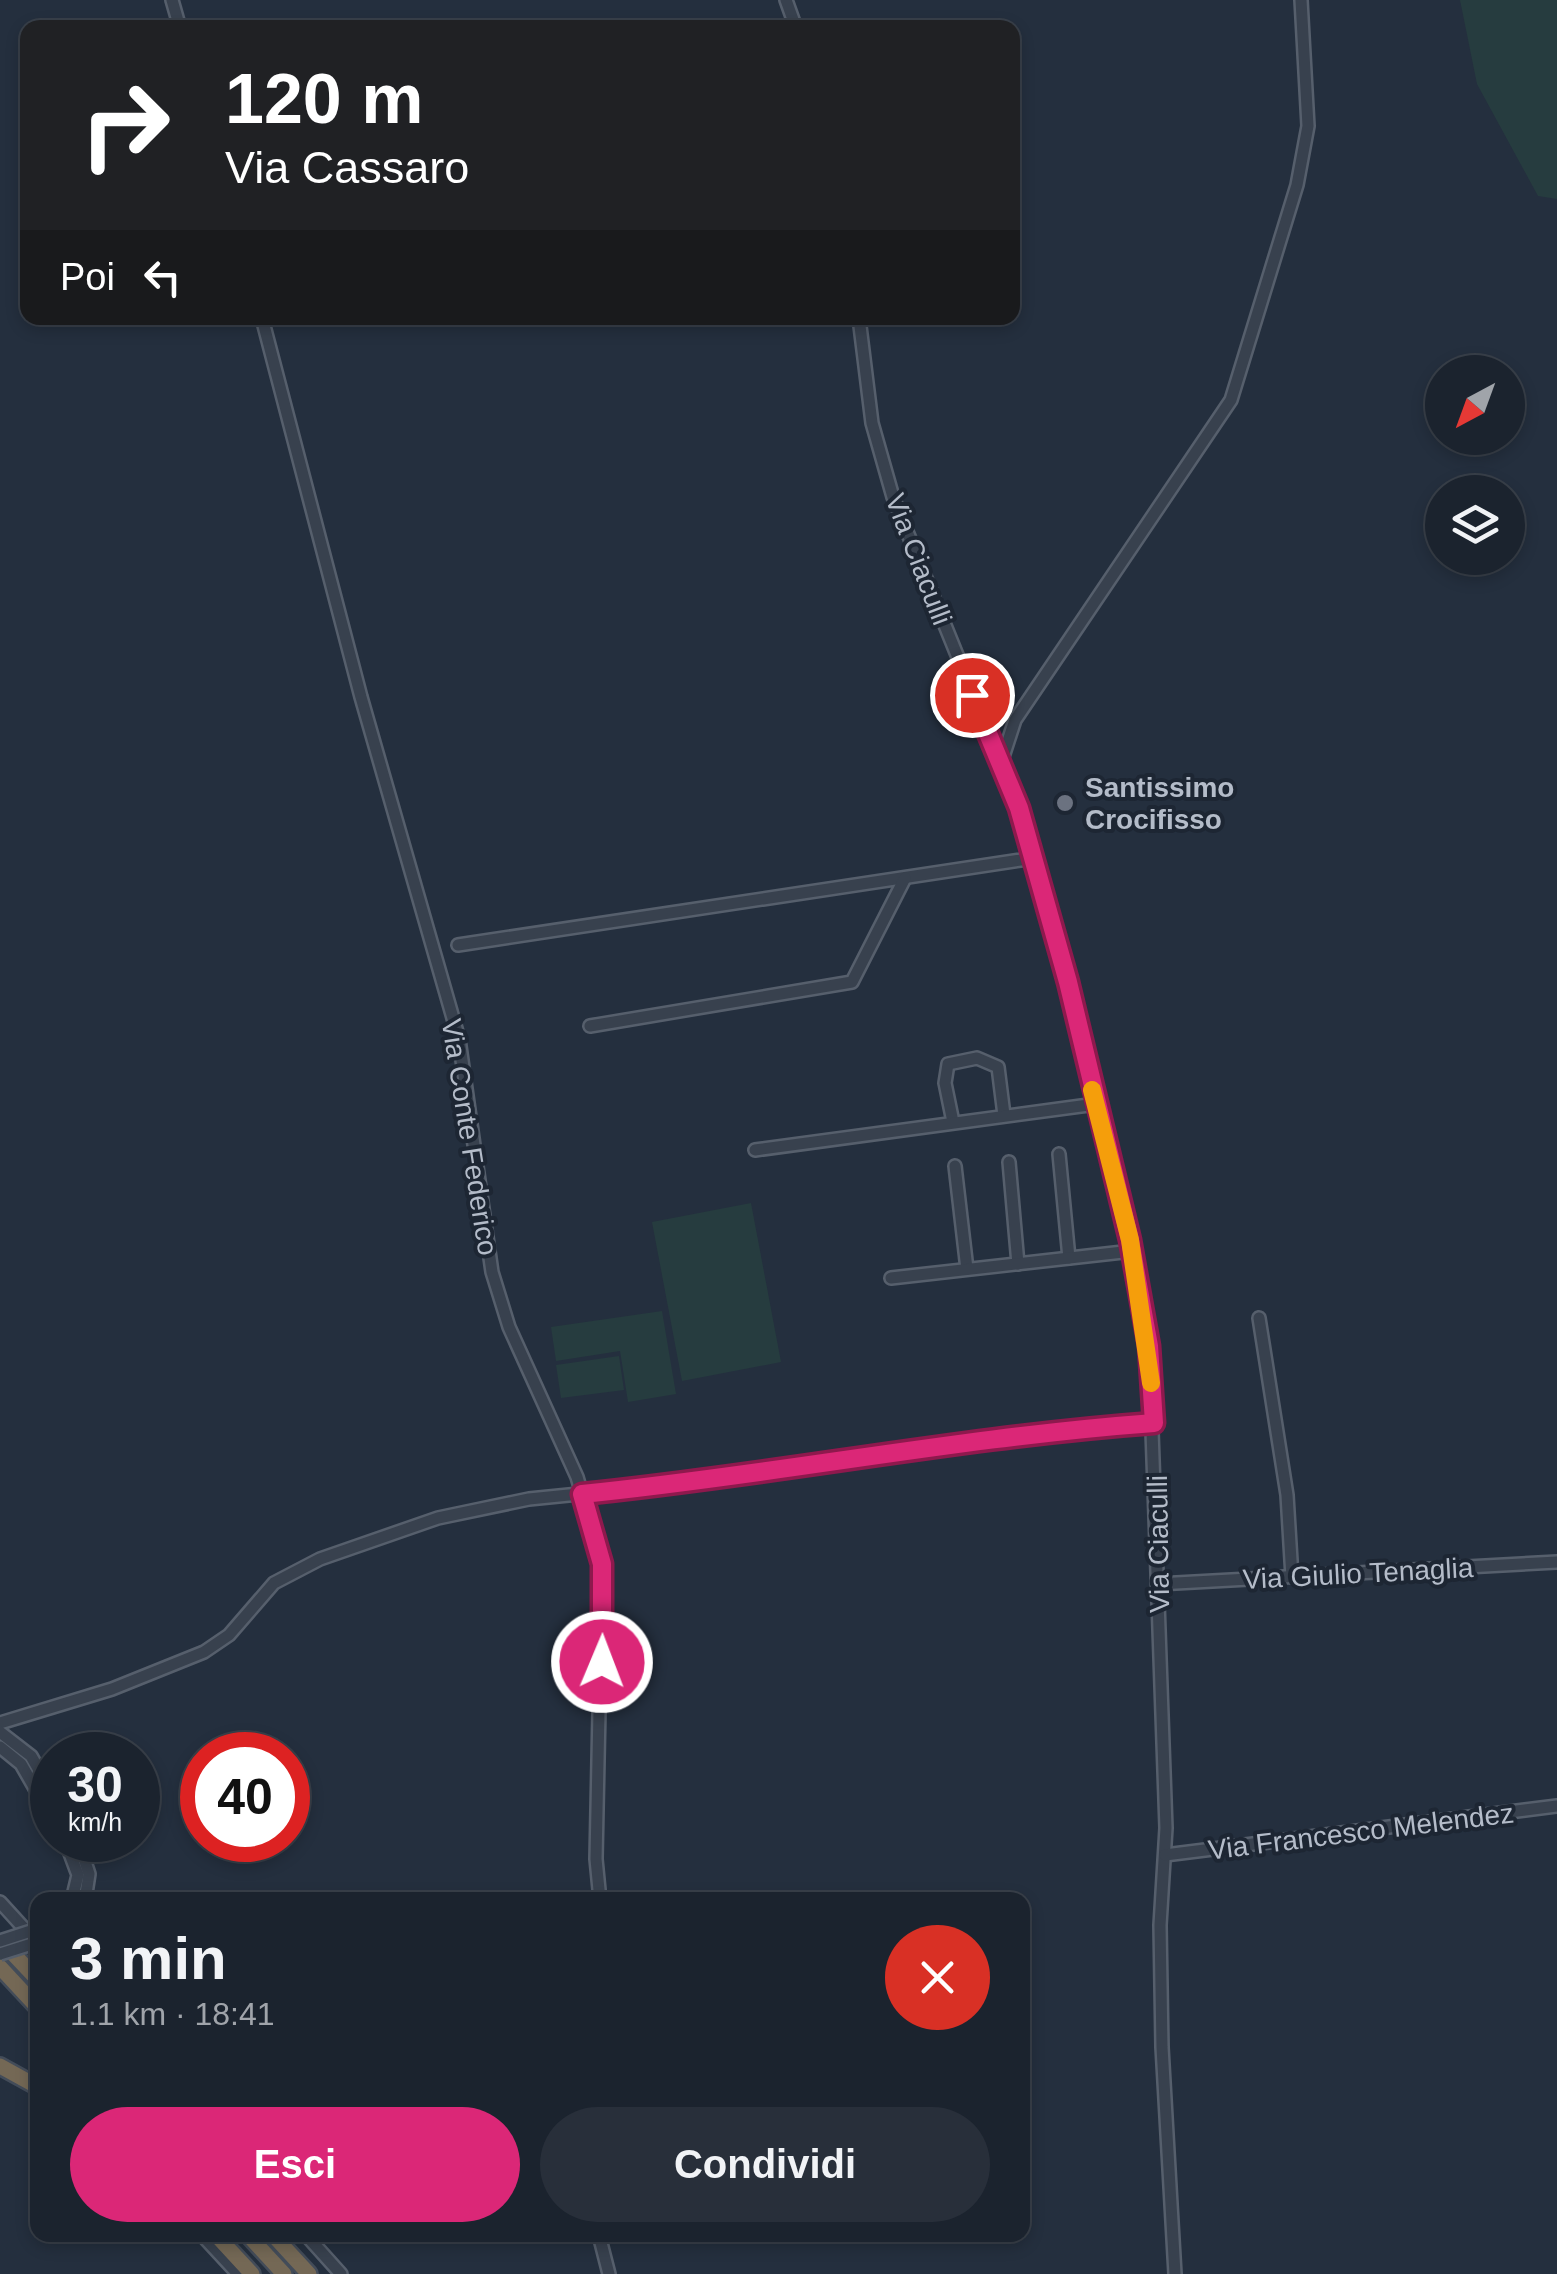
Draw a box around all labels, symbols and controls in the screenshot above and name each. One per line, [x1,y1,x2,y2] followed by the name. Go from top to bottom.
[60,60,190,190] icon: right
[225,60,423,138] text: 120 m
[225,142,469,193] text: Via Cassaro
[135,250,190,305] icon: left
[60,256,115,298] text: Poi
[1425,355,1525,455] north arrow
[1425,355,1525,575] map controls
[1425,475,1525,575] button: layers
[879,489,958,629] street label: Via Ciaculli
[930,653,1015,738] pin
[945,668,1000,723] icon: arrive
[1085,772,1234,835] place label: Santissimo Crocifisso
[1054,792,1076,814] marker: Santissimo Crocifisso
[435,1017,504,1258] street label: Via Conte Federico
[1142,1475,1175,1613] street label: Via Ciaculli
[1242,1552,1475,1595] street label: Via Giulio Tenaglia
[550,1610,654,1714] position arrow
[180,1732,310,1862] speed limit sign: 40
[67,1757,123,1813] text: 30
[1206,1797,1516,1866] street label: Via Francesco Melendez
[68,1808,122,1836] text: km/h
[70,1925,227,1992] text: 3 min
[885,1925,990,2030] button: close
[70,1996,275,2032] text: 1.1 km · 18:41
[70,2107,520,2222] button: Esci
[540,2107,990,2222] button: Condividi

